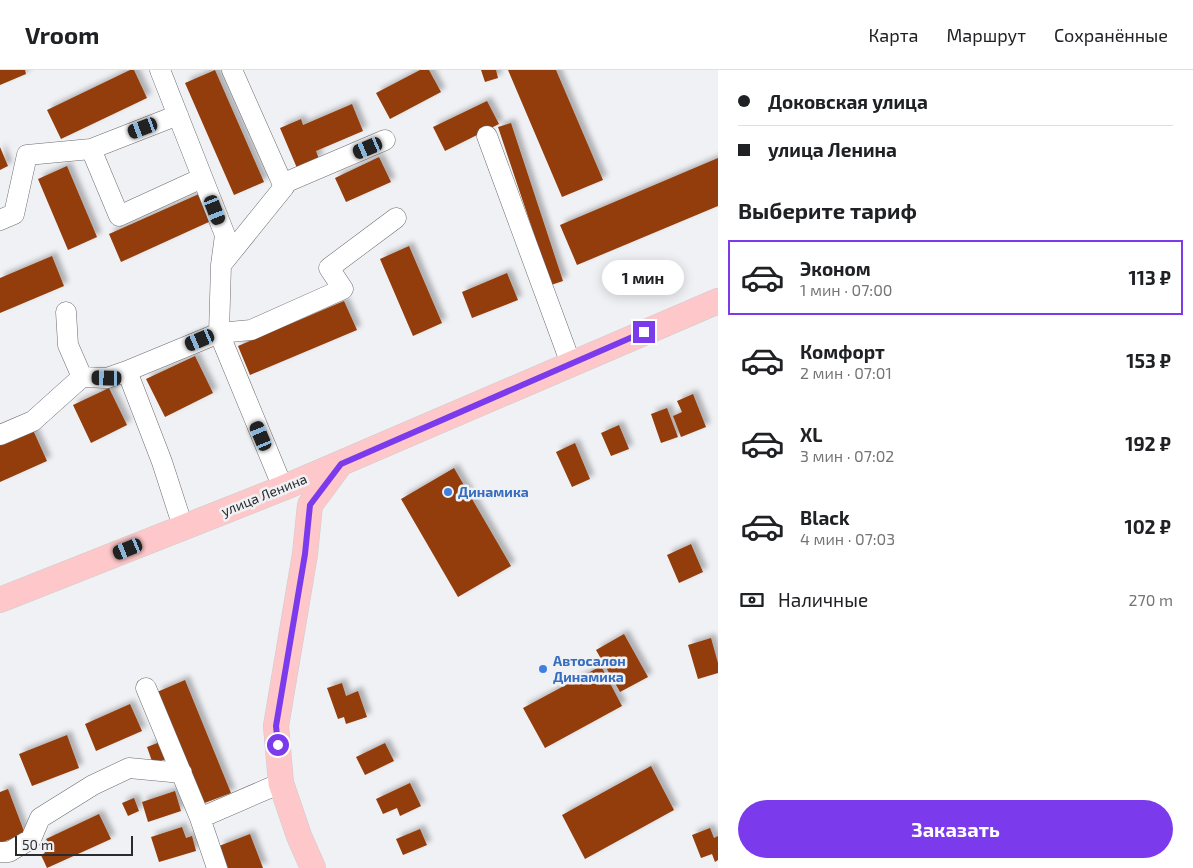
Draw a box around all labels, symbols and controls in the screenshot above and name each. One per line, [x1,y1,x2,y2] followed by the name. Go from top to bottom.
[25,20,99,49] text: Vroom
[868,24,918,46] text: Карта
[946,24,1026,46] text: Маршрут
[1054,24,1168,46] text: Сохранённые
[768,90,928,113] text: Доковская улица
[126,116,159,140] car
[351,135,384,161] car
[768,138,897,161] text: улица Ленина
[202,193,227,227] car
[738,197,917,223] text: Выберите тариф
[740,255,785,300] icon: car
[800,257,871,280] text: Эконом
[603,260,685,294] callout: 1 мин
[1128,266,1171,289] text: 113 ₽
[622,268,664,287] text: 1 мин
[800,280,892,299] text: 1 мин · 07:00
[633,321,655,343] route end
[183,327,216,353] car
[740,338,785,383] icon: car
[800,340,885,363] text: Комфорт
[1126,349,1171,372] text: 153 ₽
[800,363,892,382] text: 2 мин · 07:01
[91,370,122,386] car
[248,419,273,453] car
[740,421,785,466] icon: car
[800,423,822,446] text: XL
[1125,432,1171,455] text: 192 ₽
[800,446,894,465] text: 3 мин · 07:02
[218,470,309,519] street label: улица Ленина
[458,483,529,500] place label: Динамика
[442,486,454,498] marker: Динамика
[740,504,785,549] icon: car
[800,506,850,529] text: Black
[1124,515,1171,538] text: 102 ₽
[800,529,895,548] text: 4 мин · 07:03
[111,536,144,562] car
[738,586,766,614] icon: cash
[778,588,868,611] text: Наличные
[1129,590,1173,609] text: 270 m
[553,652,626,685] place label: Автосалон Динамика
[537,663,549,675] marker: Автосалон Динамика
[267,734,289,756] route start
[738,800,1173,858] button: Заказать
[15,833,132,856] scale bar
[22,836,53,853] text: 50 m

